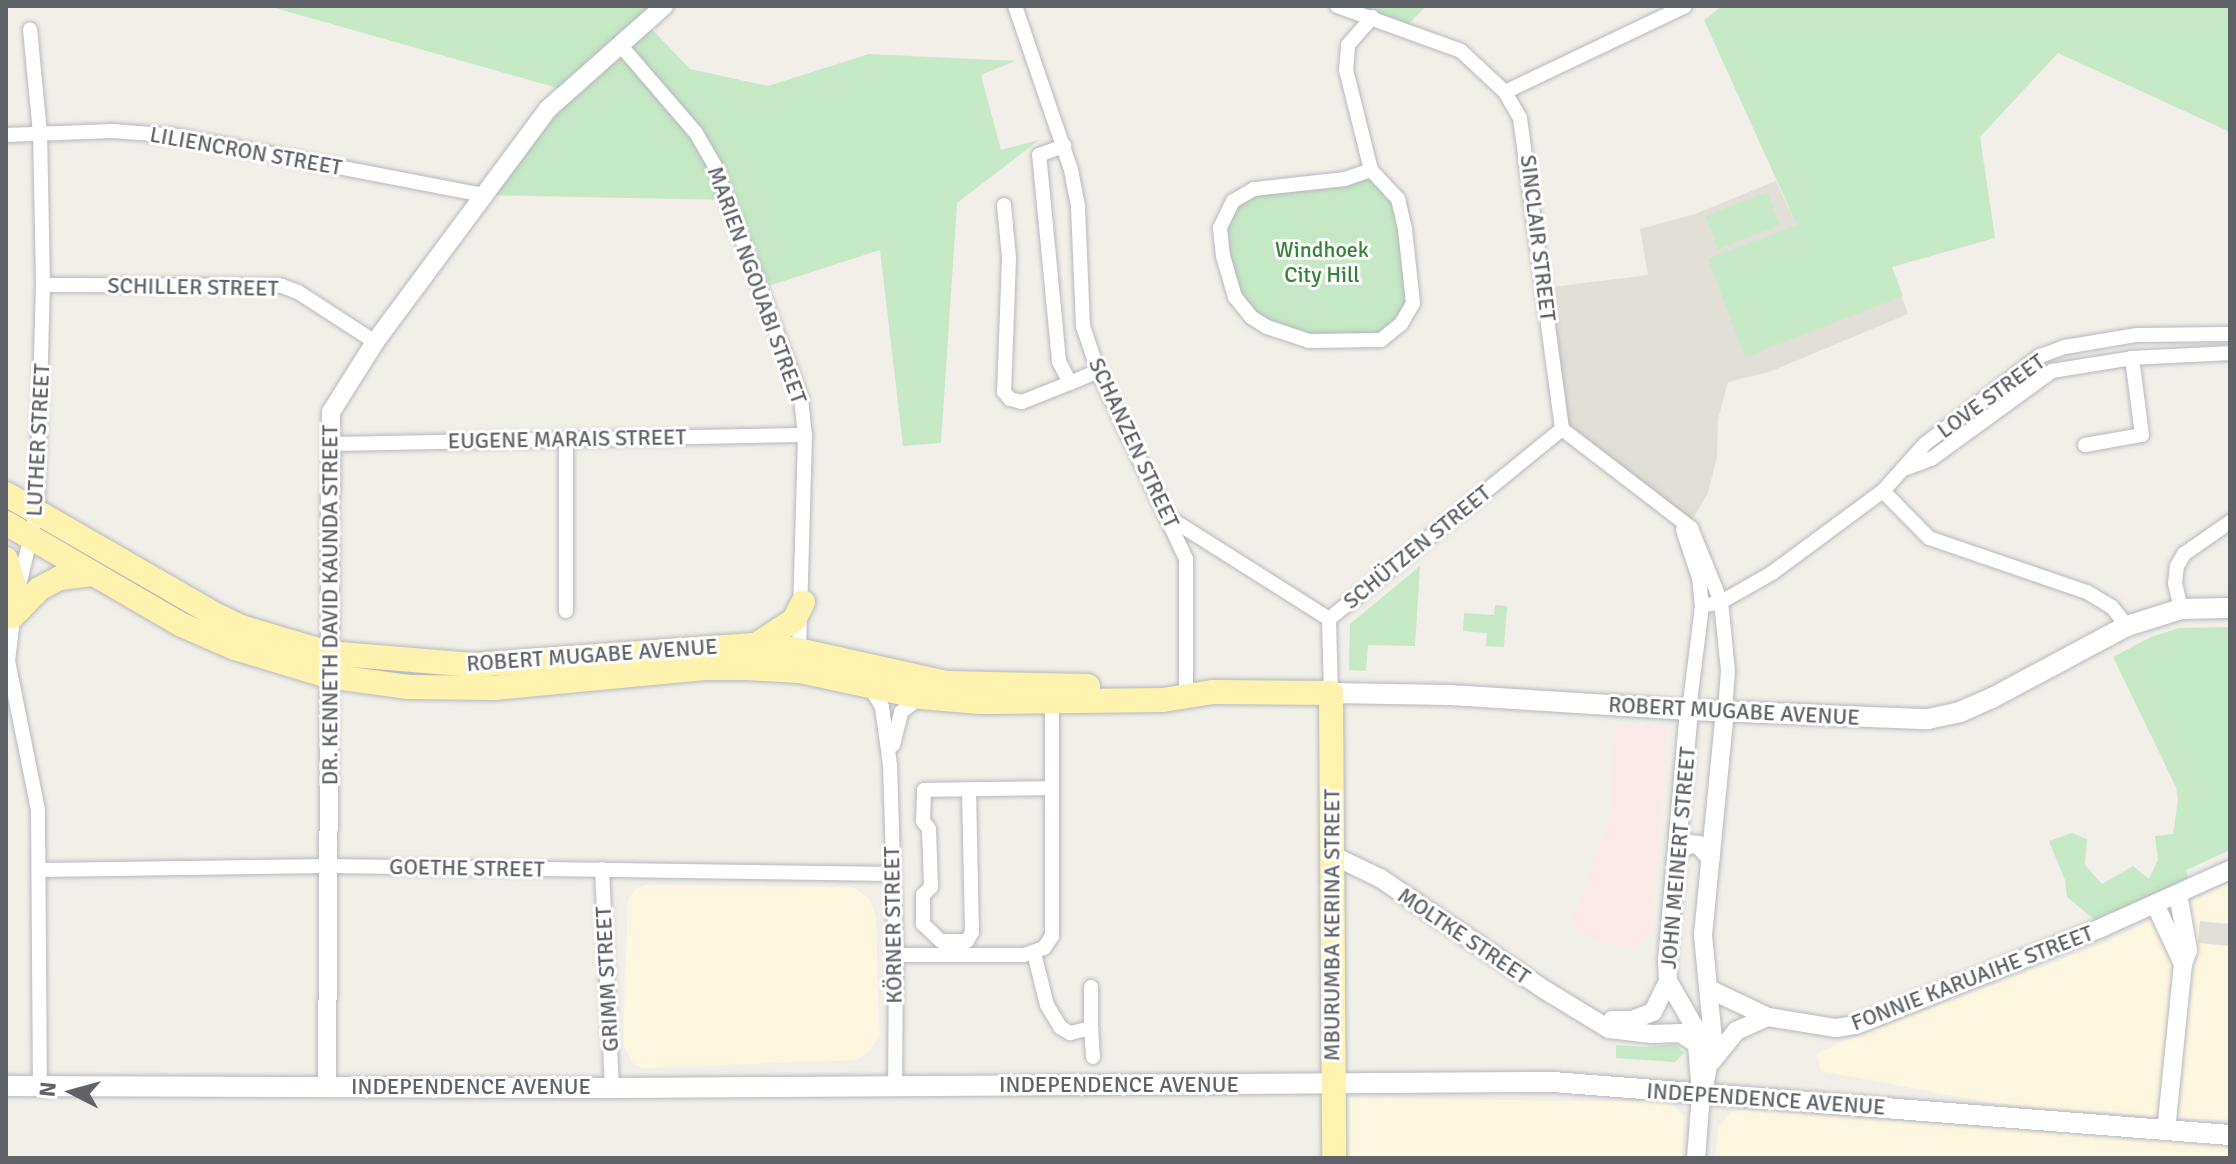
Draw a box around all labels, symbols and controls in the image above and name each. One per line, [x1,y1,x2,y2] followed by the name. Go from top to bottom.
[148,121,344,181] street label: LILIENCRON STREET
[1515,153,1561,323] street label: SINCLAIR STREET
[702,163,812,407] street label: MARIEN NGOUABI STREET
[1275,236,1369,288] park label: Windhoek City Hill
[107,272,279,302] street label: SCHILLER STREET
[1932,348,2050,444] street label: LOVE STREET
[1083,354,1185,532] street label: SCHANZEN STREET
[21,363,55,517] street label: LUTHER STREET
[447,424,687,454] street label: EUGENE MARAIS STREET
[317,425,343,785] street label: DR. KENNETH DAVID KAUNDA STREET
[1338,480,1496,614] street label: SCHÜTZEN STREET
[466,633,718,677] street label: ROBERT MUGABE AVENUE
[1608,691,1860,731] street label: ROBERT MUGABE AVENUE
[1655,746,1701,970] street label: JOHN MEINERT STREET
[1319,789,1345,1061] street label: MBURUMBA KERINA STREET
[878,846,908,1004] street label: KÖRNER STREET
[389,853,545,883] street label: GOETHE STREET
[1393,882,1535,990] street label: MOLTKE STREET
[590,906,624,1052] street label: GRIMM STREET
[1847,920,2097,1036] street label: FONNIE KARUAIHE STREET
[32,1052,112,1132] north arrow
[999,1072,1239,1098] street label: INDEPENDENCE AVENUE
[351,1074,591,1100] street label: INDEPENDENCE AVENUE
[1645,1077,1887,1121] street label: INDEPENDENCE AVENUE
[33,1080,62,1098] text: N

